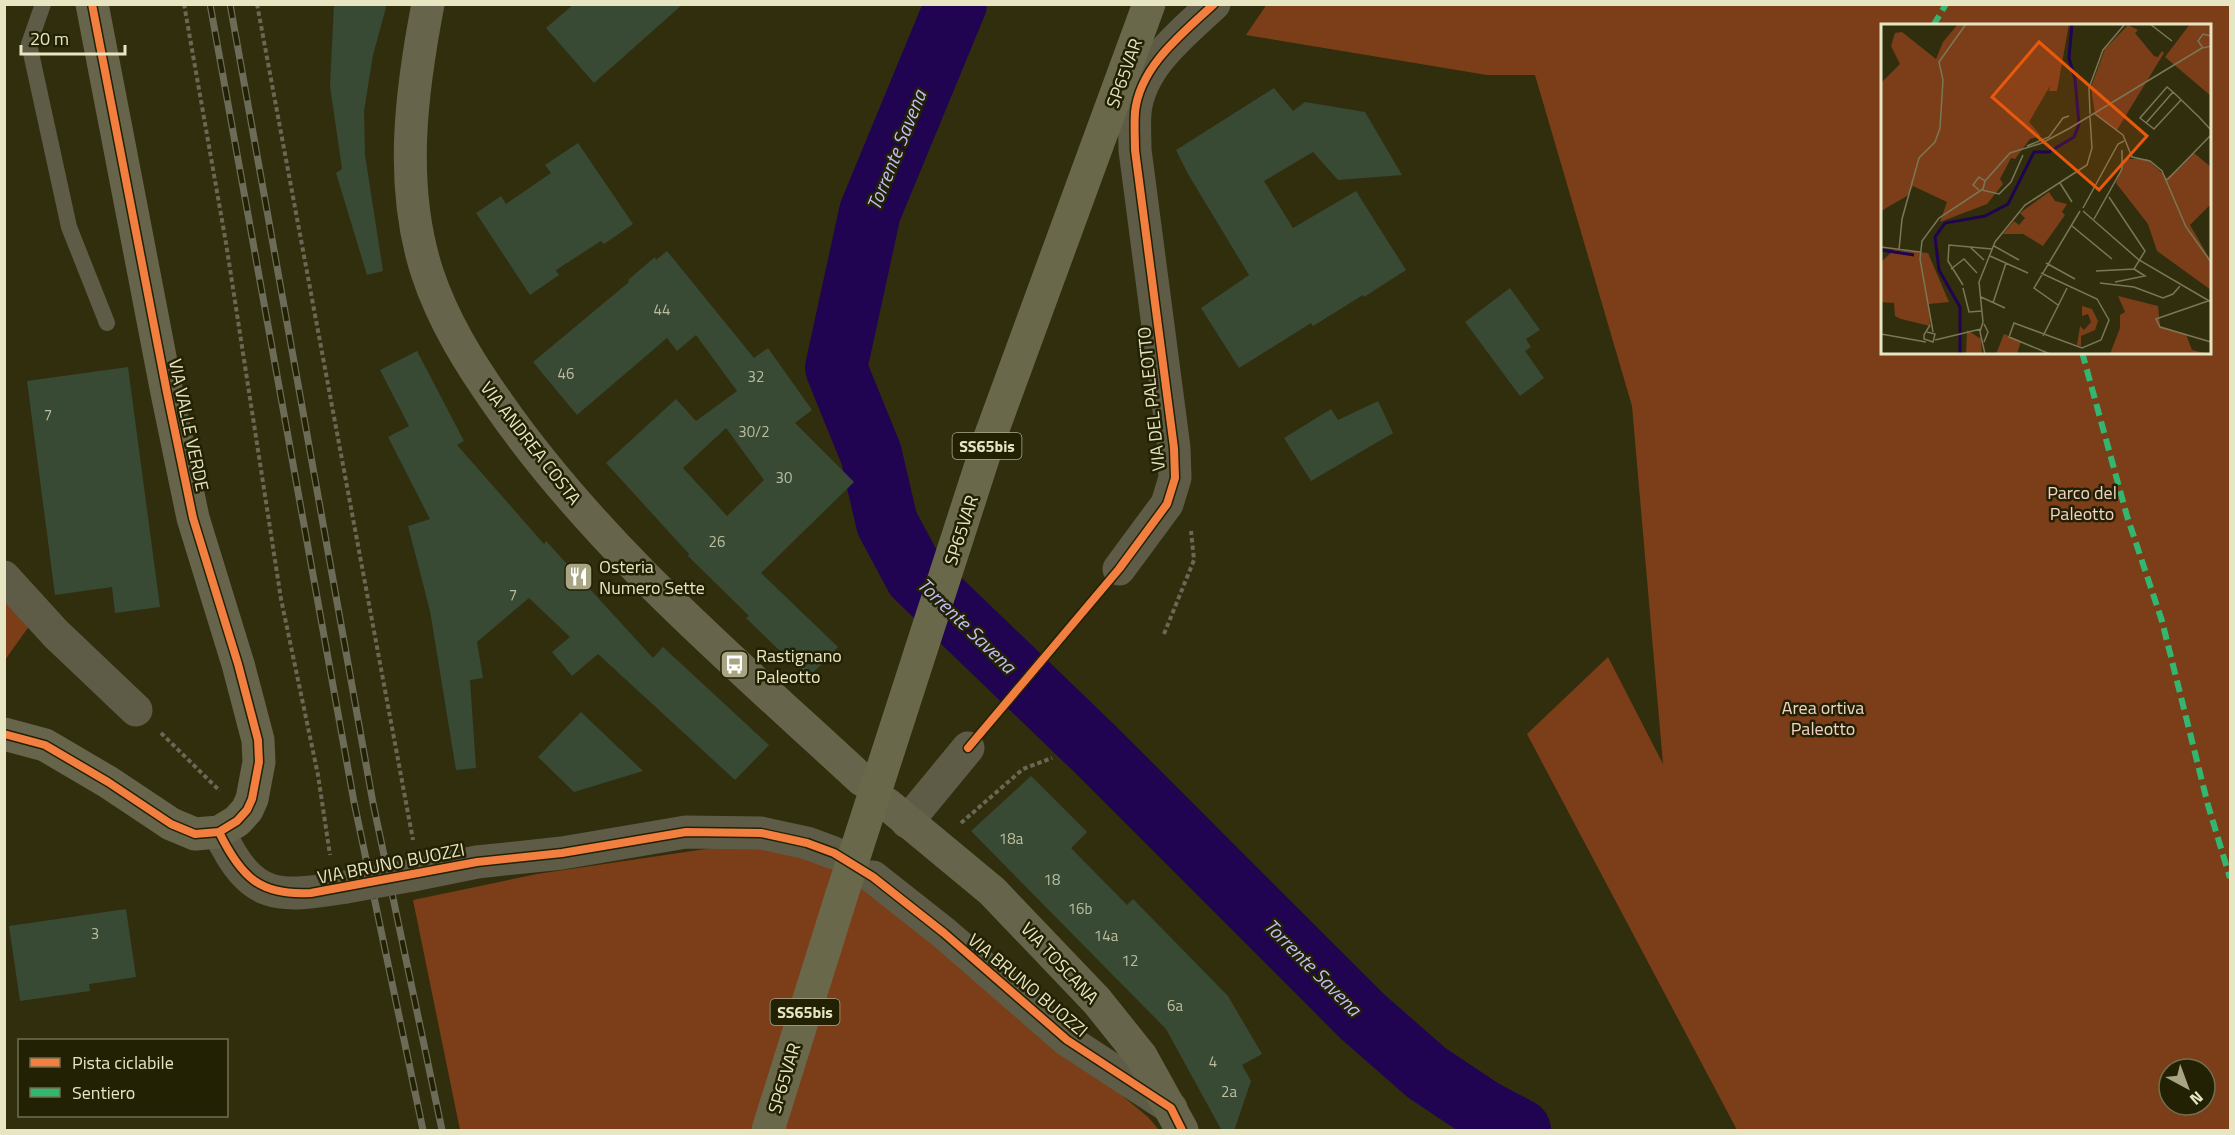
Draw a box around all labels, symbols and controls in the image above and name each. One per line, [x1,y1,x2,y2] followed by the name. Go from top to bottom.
[21,18,124,56] scale bar
[1881,24,2211,354] inset map
[30,25,69,52] text: 20 m
[1099,34,1149,112] street label: SP65VAR
[858,84,935,215] water label: Torrente Savena
[654,298,670,321] house number: 44
[1130,325,1172,473] street label: VIA DEL PALEOTTO
[162,356,216,494] street label: VIA VALLE VERDE
[558,362,574,385] house number: 46
[748,365,764,388] house number: 32
[474,375,588,511] street label: VIA ANDREA COSTA
[44,403,52,426] house number: 7
[738,420,770,443] house number: 30/2
[952,433,1022,459] road number: SS65bis
[776,466,792,489] house number: 30
[2047,479,2117,527] park label: Parco del Paleotto
[937,491,985,569] street label: SP65VAR
[709,530,725,553] house number: 26
[599,553,705,601] place label: Osteria Numero Sette
[562,560,594,592] restaurant icon: Osteria Numero Sette
[910,570,1024,681] water label: Torrente Savena
[509,583,517,606] house number: 7
[756,642,842,690] place label: Rastignano Paleotto
[719,649,751,681] bus stop icon: Rastignano Paleotto
[1782,694,1864,742] park label: Area ortiva Paleotto
[999,827,1024,850] house number: 18a
[315,835,467,891] street label: VIA BRUNO BUOZZI
[1044,868,1060,891] house number: 18
[1068,897,1092,920] house number: 16b
[1257,911,1370,1024] water label: Torrente Savena
[1015,916,1105,1010] street label: VIA TOSCANA
[91,922,99,945] house number: 3
[1094,924,1119,947] house number: 14a
[962,927,1094,1043] street label: VIA BRUNO BUOZZI
[1122,949,1138,972] house number: 12
[1167,994,1183,1017] house number: 6a
[770,999,840,1025] road number: SS65bis
[18,1039,228,1117] legend
[761,1039,807,1117] street label: SP65VAR
[72,1049,174,1076] text: Pista ciclabile
[1209,1050,1217,1073] house number: 4
[2157,1057,2217,1117] north arrow
[72,1079,135,1106] text: Sentiero
[1221,1080,1237,1103] house number: 2a
[2185,1086,2209,1111] text: N

